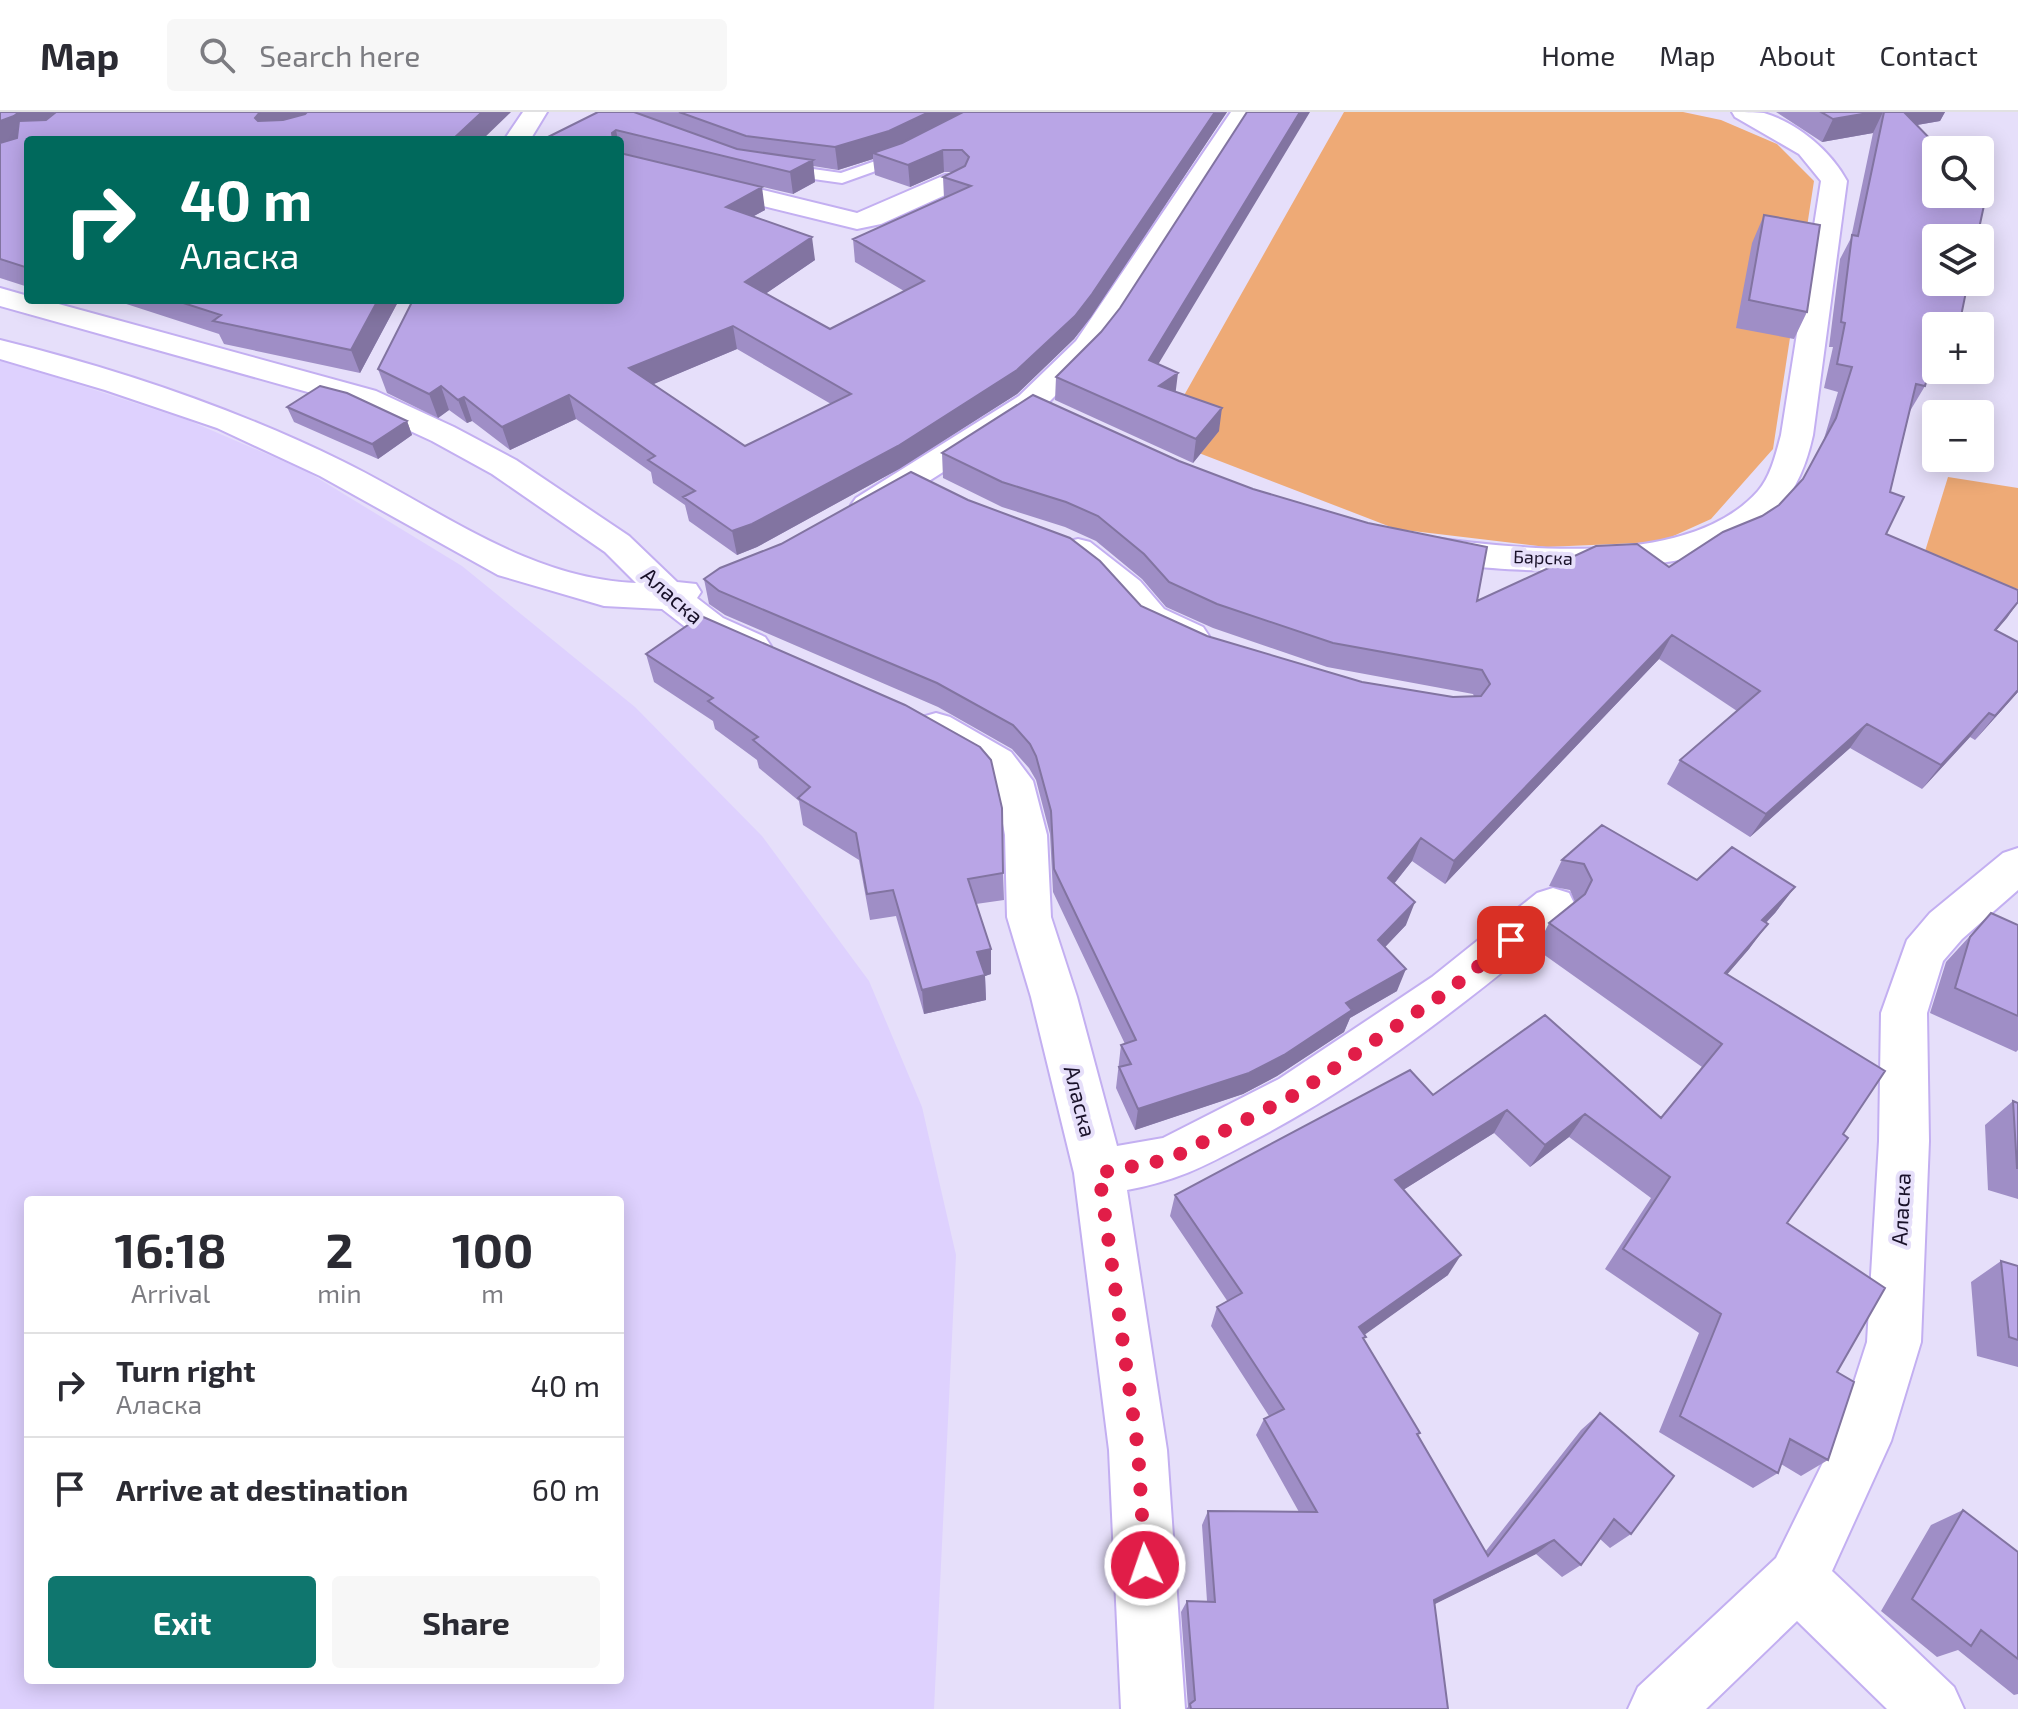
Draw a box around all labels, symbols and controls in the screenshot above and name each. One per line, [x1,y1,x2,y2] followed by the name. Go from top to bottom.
[167,19,727,91] search box
[40,32,119,78] text: Map
[195,33,239,77] icon: search
[259,37,420,73] text: Search here
[1541,38,1615,72] text: Home
[1659,38,1716,72] text: Map
[1760,38,1835,72] text: About
[1879,38,1978,72] text: Contact
[1922,136,1994,472] map controls
[1922,136,1994,208] button: search
[180,165,312,232] text: 40 m
[48,168,152,272] icon: right
[1922,224,1994,296] button: layers
[180,233,299,276] text: Аласка
[1922,312,1994,384] button: +
[1922,400,1994,472] button: −
[1513,545,1573,569] street label: Барска
[637,561,709,629] street label: Аласка
[1477,906,1545,974] pin
[1489,918,1533,962] icon: arrive
[1060,1062,1102,1140] street label: Аласка
[1885,1172,1915,1246] street label: Аласка
[115,1220,227,1278] text: 16:18
[325,1220,353,1278] text: 2
[452,1220,533,1278] text: 100
[131,1277,210,1308] text: Arrival
[317,1277,362,1308] text: min
[481,1277,504,1308] text: m
[116,1352,256,1388] text: Turn right
[48,1363,92,1407] icon: right
[530,1367,600,1403] text: 40 m
[116,1388,202,1419] text: Аласка
[48,1467,92,1511] icon: arrive
[116,1471,408,1507] text: Arrive at destination
[532,1471,600,1507] text: 60 m
[1103,1523,1187,1607] position arrow
[48,1576,316,1668] button: Exit
[332,1576,600,1668] button: Share

